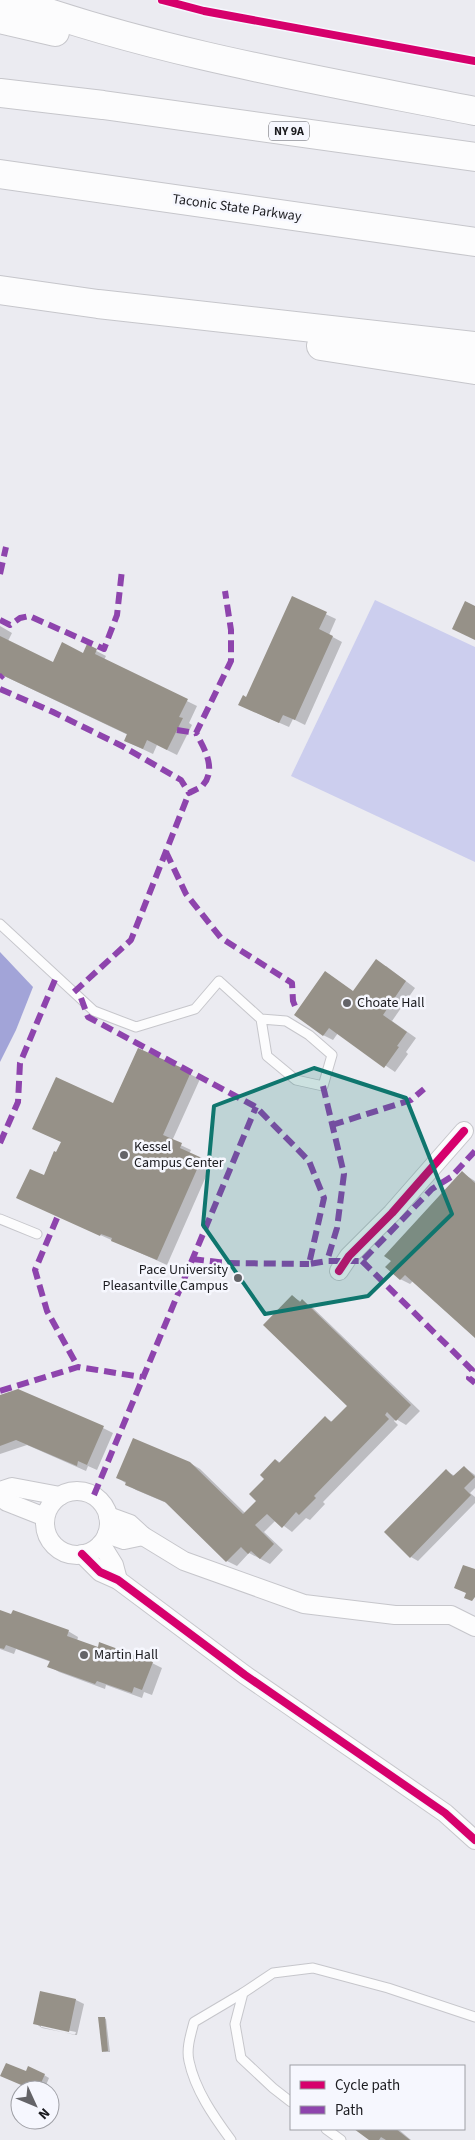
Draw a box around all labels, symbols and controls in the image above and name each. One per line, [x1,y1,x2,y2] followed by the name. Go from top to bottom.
[269,122,309,140] road number: NY 9A
[171,189,303,227] street label: Taconic State Parkway
[357,993,425,1013] place label: Choate Hall
[341,997,353,1009] marker: Choate Hall
[134,1137,224,1173] place label: Kessel Campus Center
[118,1149,130,1161] marker: Kessel Campus Center
[103,1260,228,1296] place label: Pace University Pleasantville Campus
[232,1272,244,1284] marker: Pace University Pleasantville Campus
[94,1645,158,1665] place label: Martin Hall
[78,1649,90,1661] marker: Martin Hall
[290,2065,465,2130] legend
[335,2075,400,2096] text: Cycle path
[10,2080,60,2130] north arrow
[335,2100,363,2121] text: Path
[33,2103,54,2124] text: N

